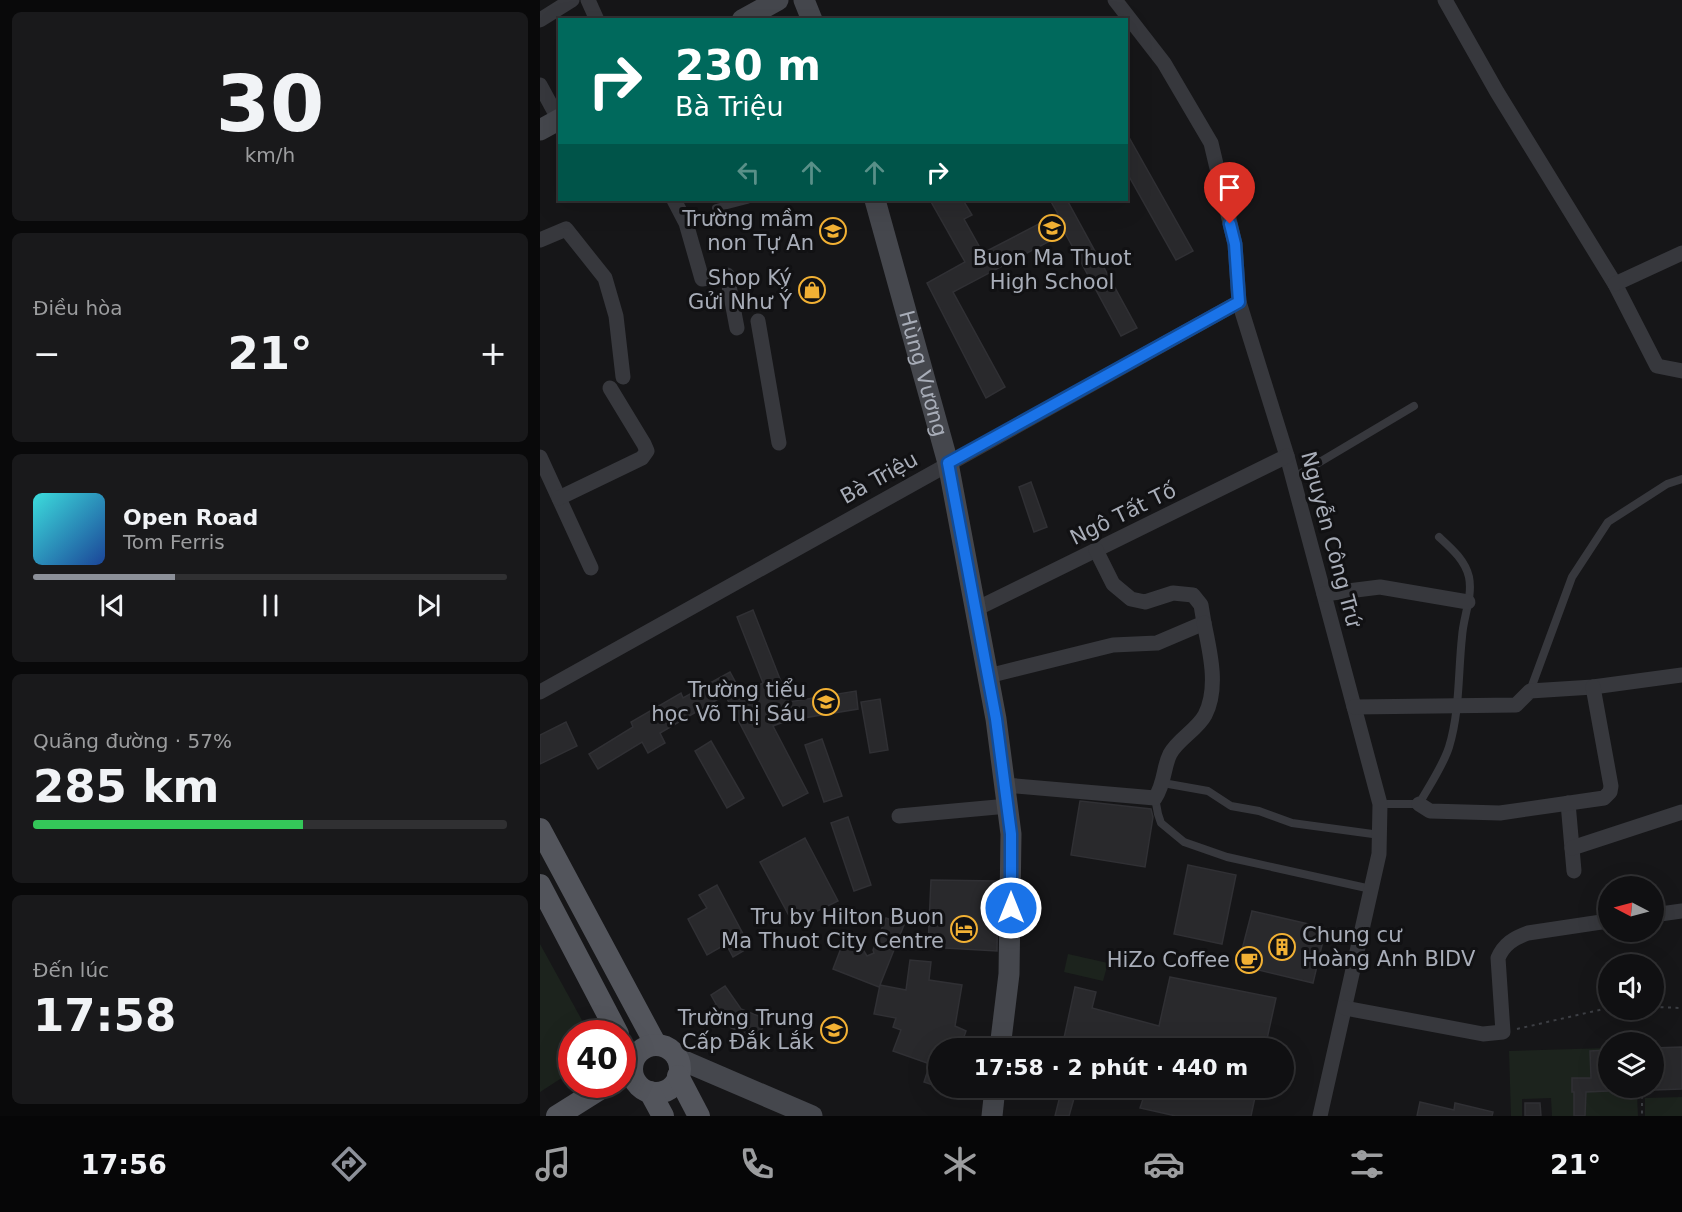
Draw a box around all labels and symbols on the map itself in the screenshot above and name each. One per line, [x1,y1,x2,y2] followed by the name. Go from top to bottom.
[1204,162,1255,224] pin
[681,207,814,255] place label: Trường mầm non Tự An
[1037,213,1067,243] school or university icon: Buon Ma Thuot High School
[818,216,848,246] school or university icon: Trường mầm non Tự An
[973,246,1131,294] place label: Buon Ma Thuot High School
[688,266,792,314] place label: Shop Ký Gửi Như Ý
[797,275,827,305] shop icon: Shop Ký Gửi Như Ý
[894,308,952,439] street label: Hùng Vương
[836,447,922,509] street label: Bà Triệu
[1296,449,1367,631] street label: Nguyễn Công Trứ
[1066,478,1180,550] street label: Ngô Tất Tố
[651,678,806,726] place label: Trường tiểu học Võ Thị Sáu
[811,687,841,717] school or university icon: Trường tiểu học Võ Thị Sáu
[979,876,1043,940] position arrow
[1598,876,1664,942] north arrow
[721,905,944,953] place label: Tru by Hilton Buon Ma Thuot City Centre
[949,914,979,944] hotel icon: Tru by Hilton Buon Ma Thuot City Centre
[1302,923,1476,971] place label: Chung cư Hoàng Anh BIDV
[1267,932,1297,962] building icon: Chung cư Hoàng Anh BIDV
[1234,945,1264,975] cafe icon: HiZo Coffee
[1107,948,1230,972] place label: HiZo Coffee
[677,1006,815,1054] place label: Trường Trung Cấp Đắk Lắk
[819,1015,849,1045] school or university icon: Trường Trung Cấp Đắk Lắk
[558,1020,636,1098] speed limit sign: 40

